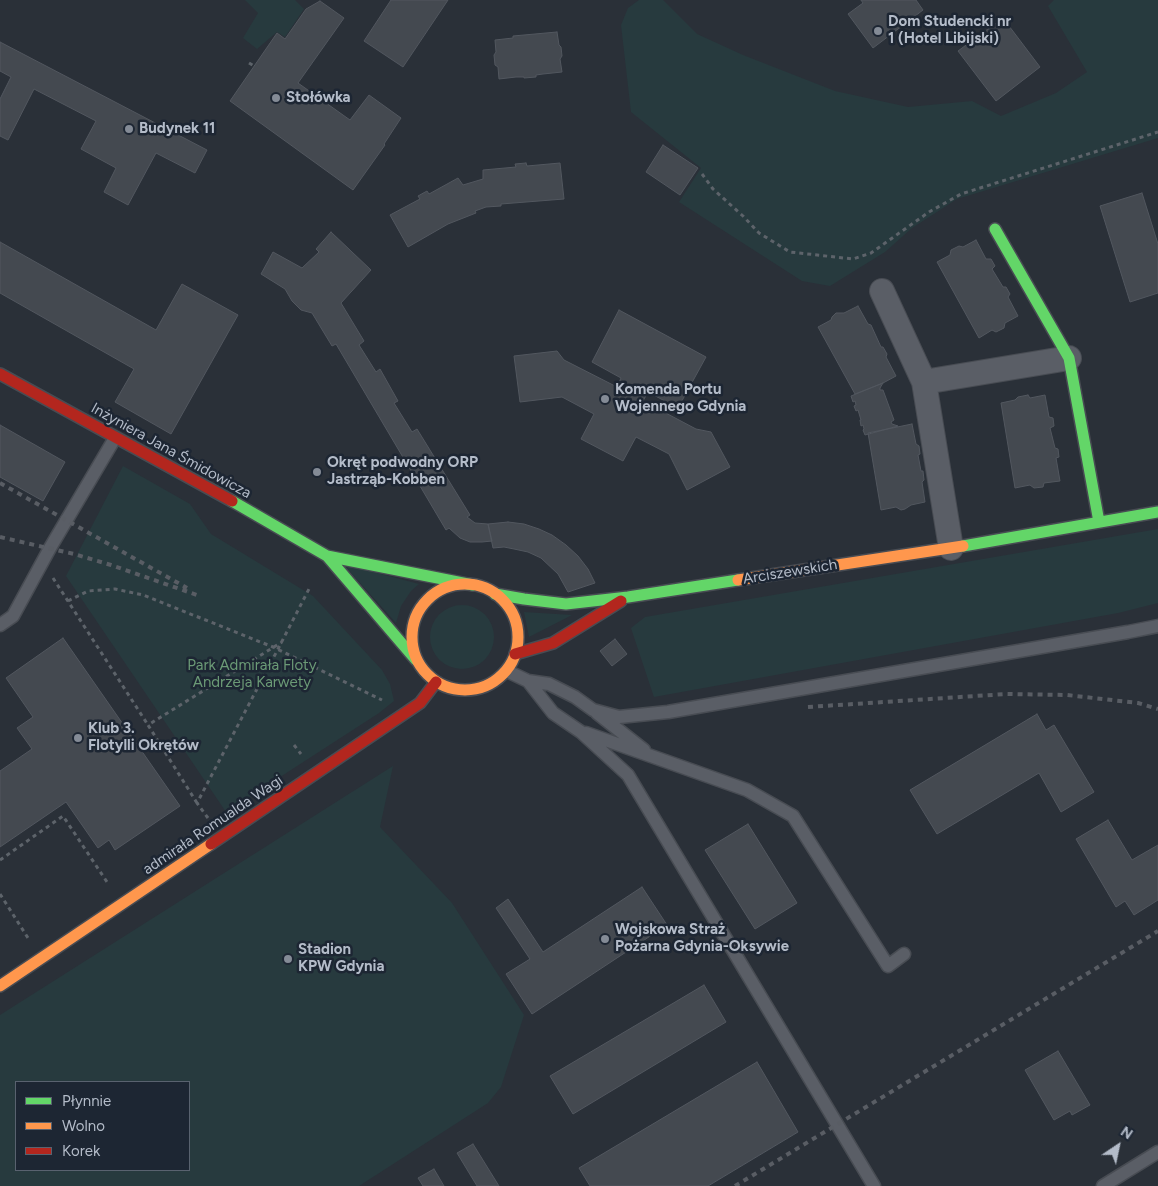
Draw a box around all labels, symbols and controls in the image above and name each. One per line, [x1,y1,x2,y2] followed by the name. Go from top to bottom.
[888,13,1011,48] place label: Dom Studencki nr 1 (Hotel Libijski)
[872,25,884,37] marker: Dom Studencki nr 1 (Hotel Libijski)
[286,89,351,107] place label: Stołówka
[270,92,282,104] marker: Stołówka
[139,120,215,138] place label: Budynek 11
[123,123,135,135] marker: Budynek 11
[615,381,746,416] place label: Komenda Portu Wojennego Gdynia
[599,393,611,405] marker: Komenda Portu Wojennego Gdynia
[88,399,254,503] street label: Inżyniera Jana Śmidowicza
[327,454,478,489] place label: Okręt podwodny ORP Jastrząb-Kobben
[311,466,323,478] marker: Okręt podwodny ORP Jastrząb-Kobben
[742,556,838,588] street label: Arciszewskich
[187,657,317,692] park label: Park Admirała Floty Andrzeja Karwety
[88,720,199,755] place label: Klub 3. Flotylli Okrętów
[72,732,84,744] marker: Klub 3. Flotylli Okrętów
[140,771,286,879] street label: admirała Romualda Wagi
[615,921,789,956] place label: Wojskowa Straż Pożarna Gdynia-Oksywie
[599,933,611,945] marker: Wojskowa Straż Pożarna Gdynia-Oksywie
[298,941,385,976] place label: Stadion KPW Gdynia
[282,953,294,965] marker: Stadion KPW Gdynia
[15,1081,190,1171] legend
[62,1092,111,1110] text: Płynnie
[62,1117,105,1135] text: Wolno
[1093,1121,1143,1171] north arrow
[1117,1123,1136,1143] text: N
[62,1142,100,1160] text: Korek

